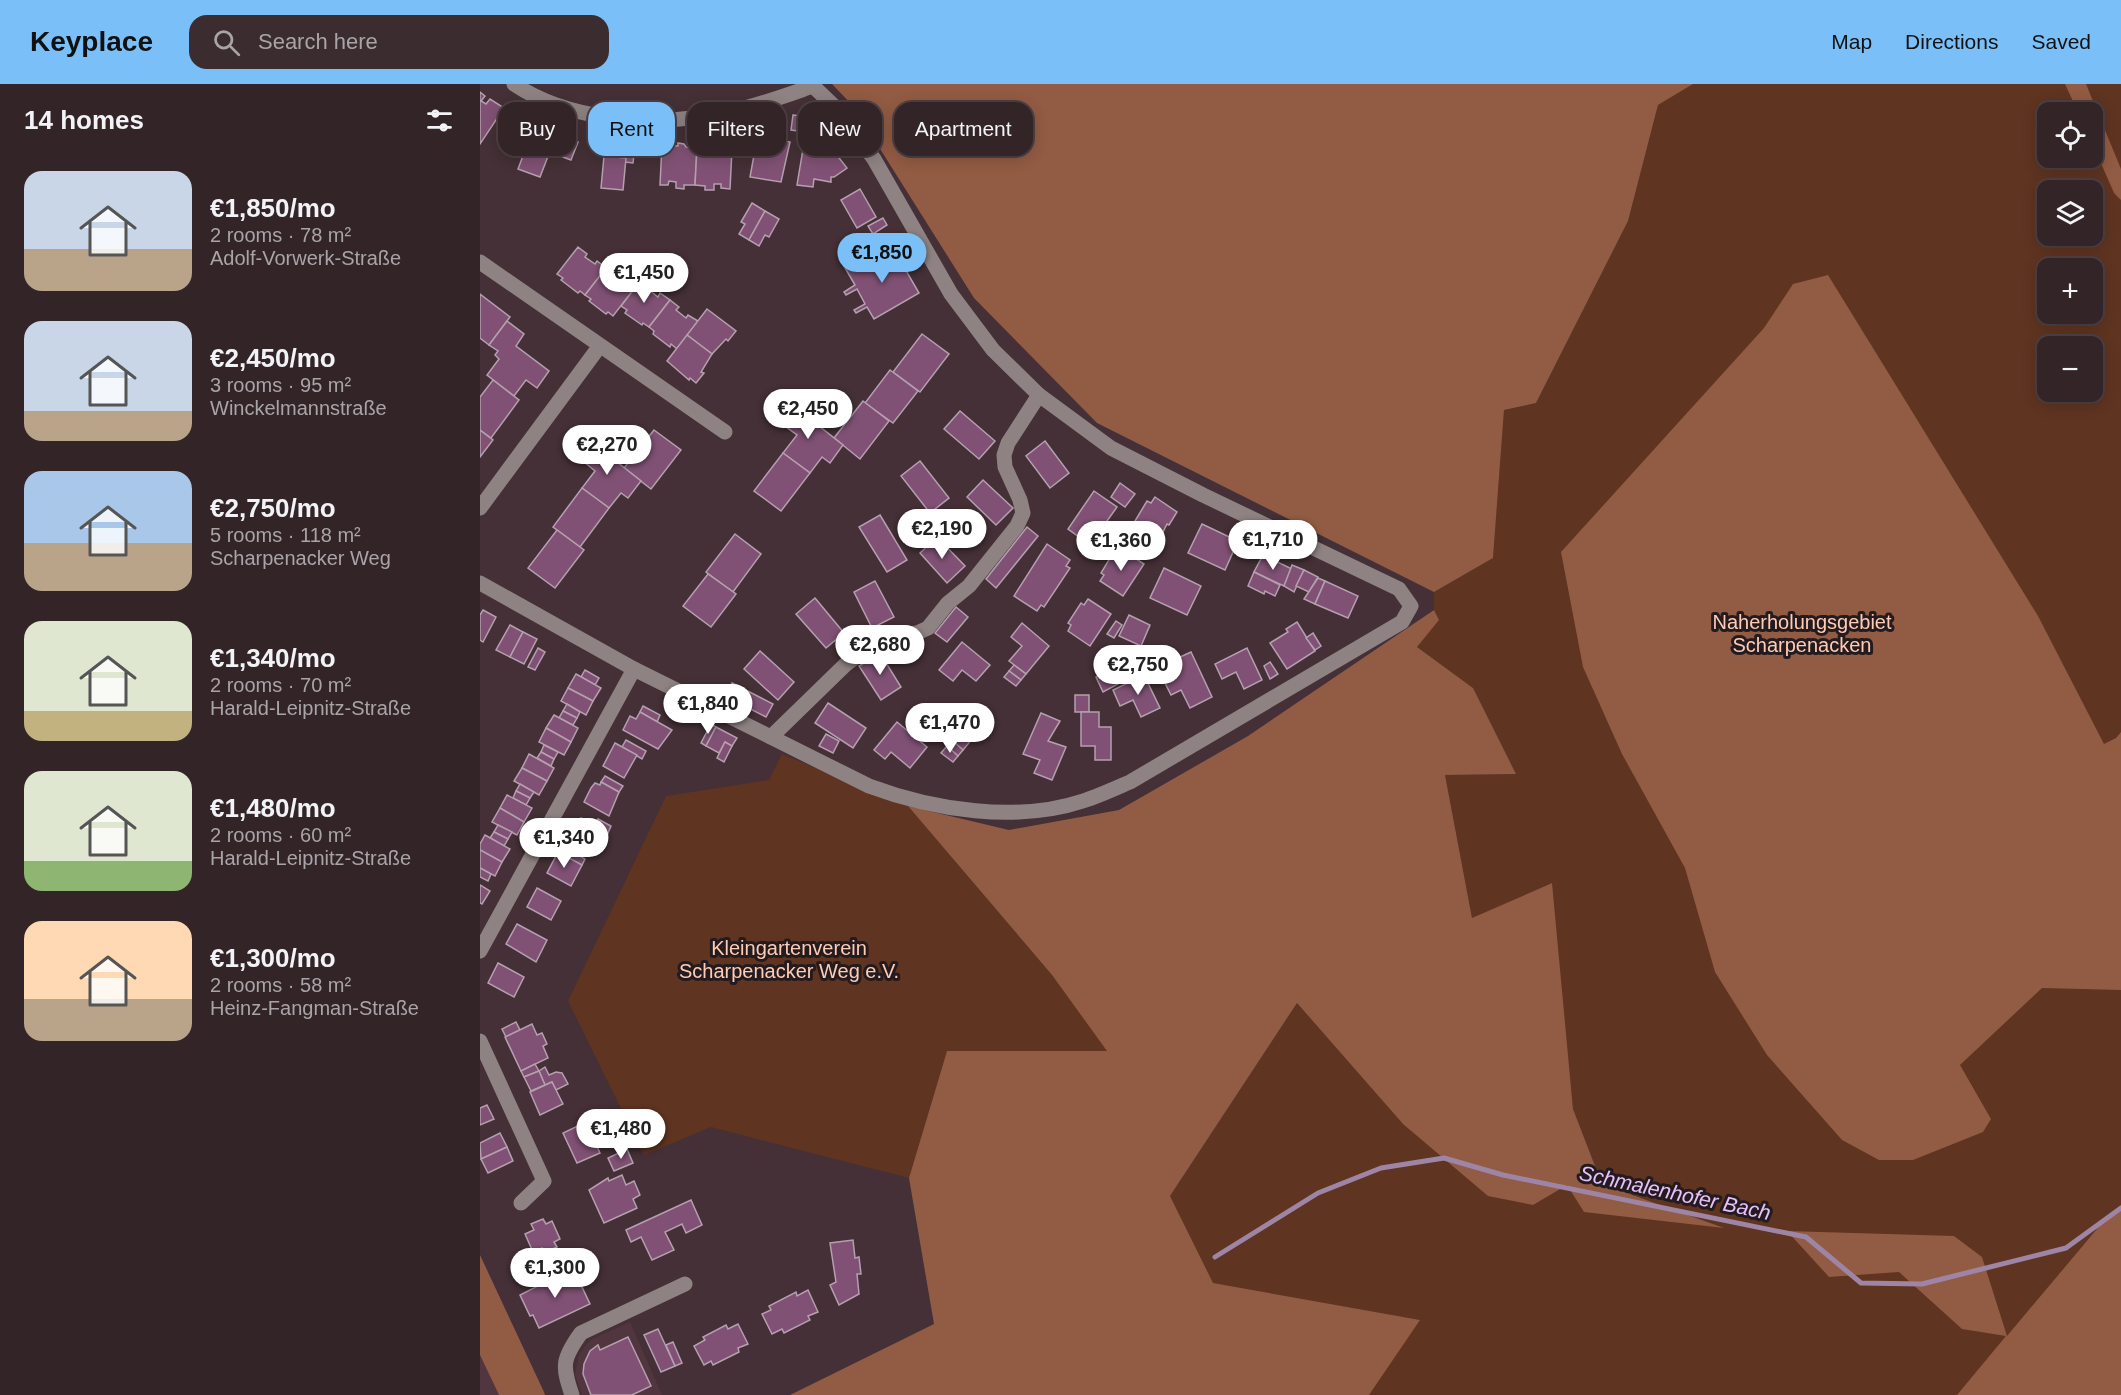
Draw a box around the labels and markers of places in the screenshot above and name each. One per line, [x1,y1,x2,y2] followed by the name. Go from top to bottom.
[833,233,931,284] pin: €1,850
[595,253,693,304] pin: €1,450
[759,389,857,440] pin: €2,450
[558,425,656,476] pin: €2,270
[893,509,991,560] pin: €2,190
[1224,520,1322,571] pin: €1,710
[1072,521,1170,572] pin: €1,360
[831,625,929,676] pin: €2,680
[1089,645,1187,696] pin: €2,750
[659,684,757,735] pin: €1,840
[901,703,999,754] pin: €1,470
[515,818,613,869] pin: €1,340
[572,1109,670,1160] pin: €1,480
[506,1248,604,1299] pin: €1,300

